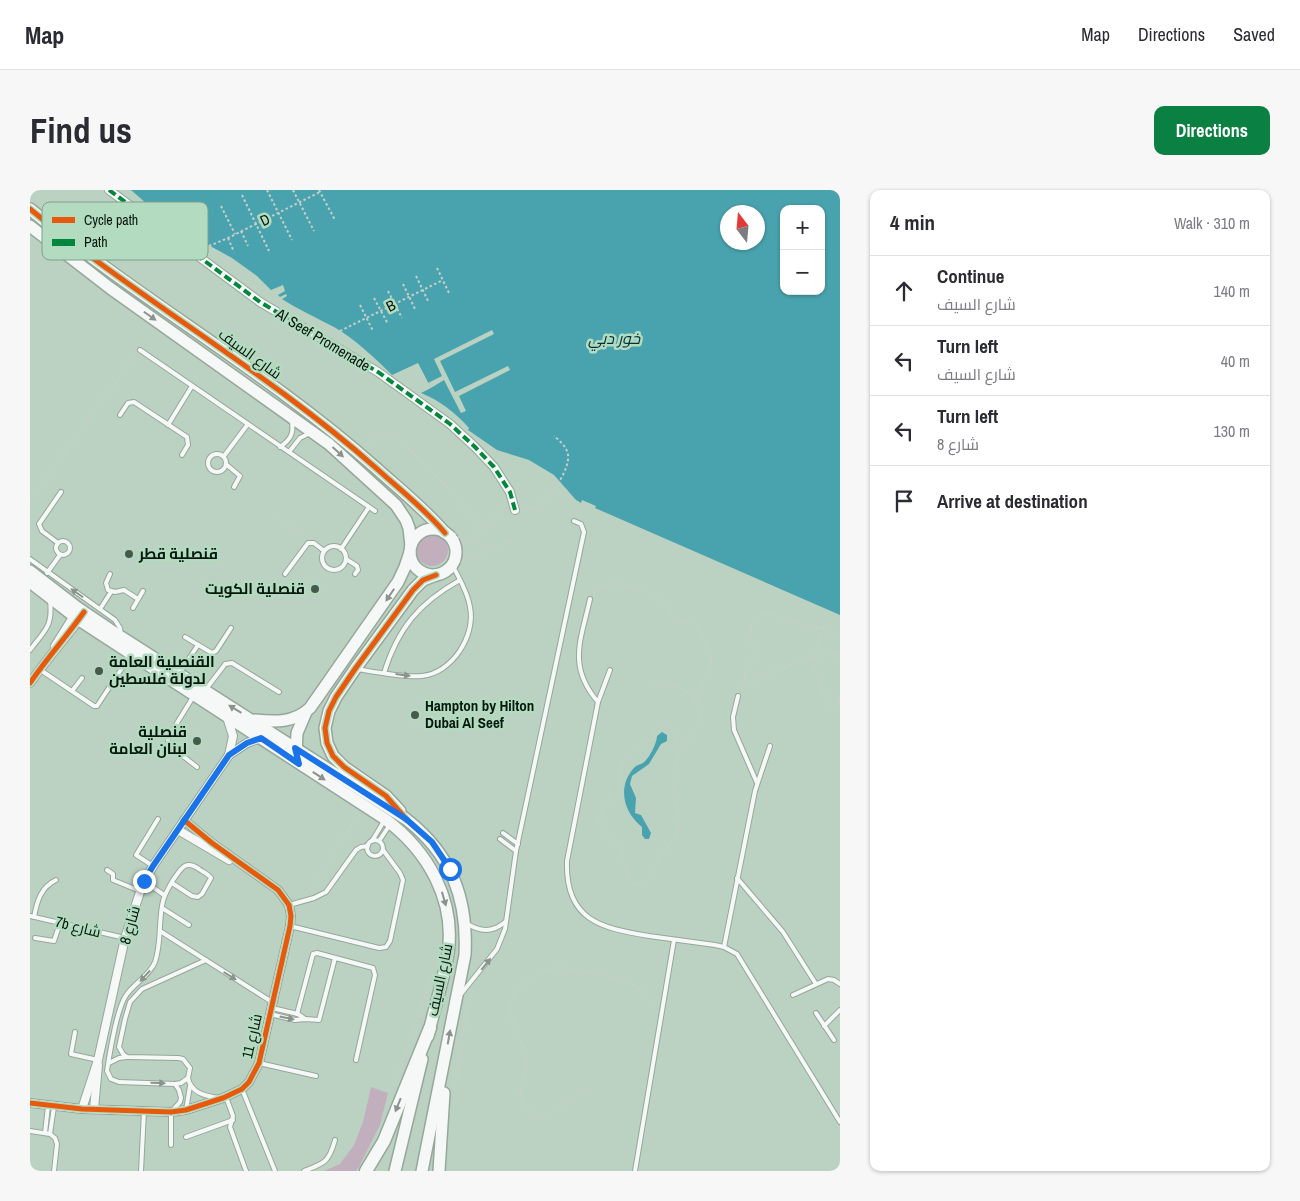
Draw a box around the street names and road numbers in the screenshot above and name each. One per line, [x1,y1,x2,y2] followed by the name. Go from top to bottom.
[256,208,273,231] street label: D
[382,294,399,317] street label: B
[271,303,375,376] street label: Al Seef Promenade
[214,323,286,385] street label: شارع السيف
[114,903,146,947] street label: شارع 8
[53,911,103,943] street label: 7b شارع
[422,942,458,1018] street label: شارع السيف
[236,1011,268,1061] street label: شارع 11

